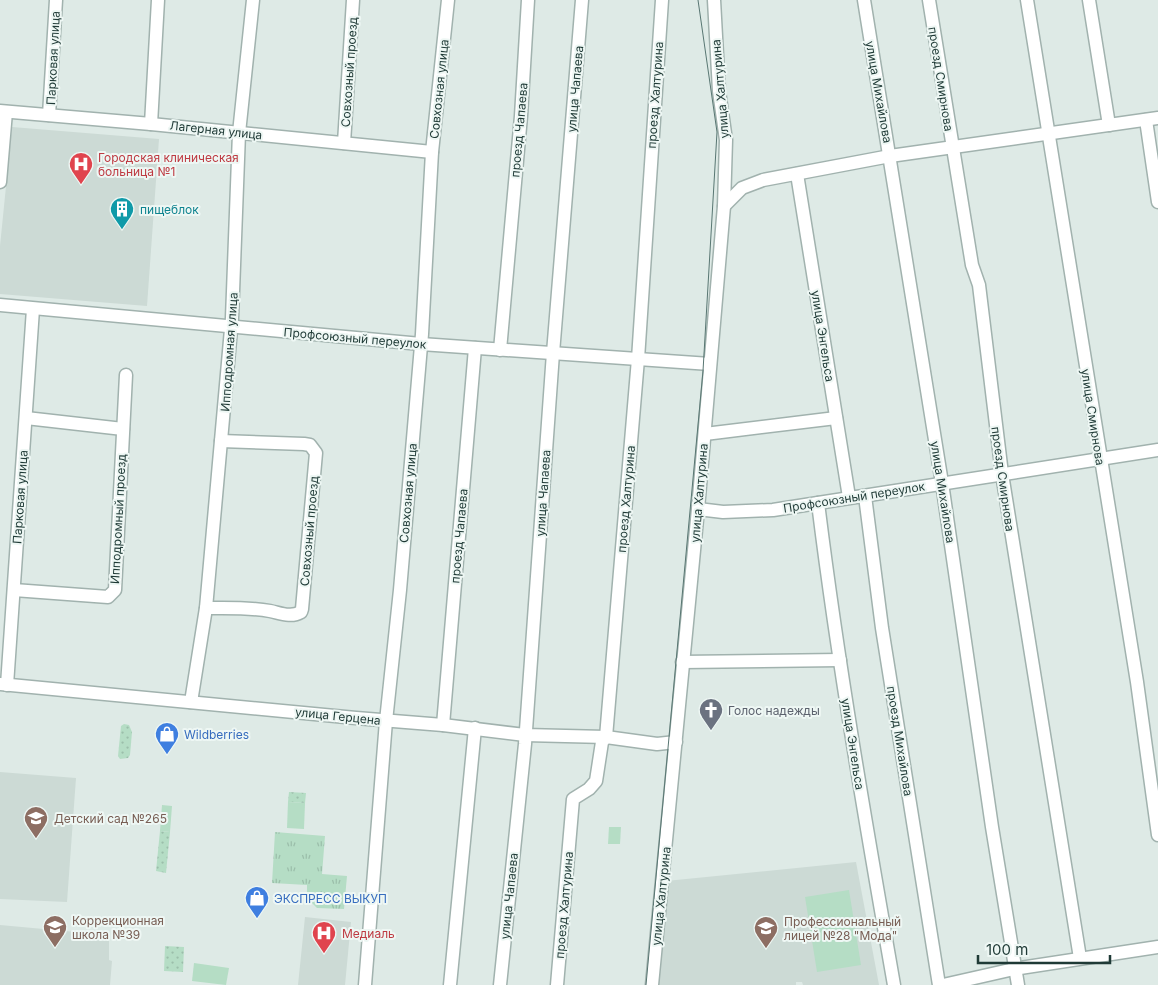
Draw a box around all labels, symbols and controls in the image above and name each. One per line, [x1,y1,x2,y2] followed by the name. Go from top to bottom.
[43,11,63,105] street label: Парковая улица
[338,16,360,128] street label: Совхозный проезд
[925,26,957,132] street label: проезд Смирнова
[426,38,452,140] street label: Совхозная улица
[708,39,732,139] street label: улица Халтурина
[863,40,895,144] street label: улица Михайлова
[644,41,666,149] street label: проезд Халтурина
[564,45,586,133] street label: улица Чапаева
[507,82,531,178] street label: проезд Чапаева
[169,118,263,142] street label: Лагерная улица
[98,150,239,179] place label: Городская клиническая больница №1
[68,151,94,185] hospital icon: Городская клиническая больница №1
[109,196,135,230] building icon: пищеблок
[140,202,199,217] place label: пищеблок
[808,289,838,383] street label: улица Энгельса
[217,292,241,412] street label: Ипподромная улица
[283,324,427,352] street label: Профсоюзный переулок
[1078,368,1108,466] street label: улица Смирнова
[988,426,1018,532] street label: проезд Смирнова
[928,440,958,544] street label: улица Михайлова
[396,442,420,544] street label: Совхозная улица
[687,443,711,543] street label: улица Халтурина
[614,445,638,553] street label: проезд Халтурина
[532,449,554,537] street label: улица Чапаева
[9,450,31,544] street label: Парковая улица
[107,453,129,584] street label: Ипподромный проезд
[297,475,321,587] street label: Совхозный проезд
[782,478,926,516] street label: Профсоюзный переулок
[447,488,471,584] street label: проезд Чапаева
[884,685,916,797] street label: проезд Михайлова
[698,697,724,731] church icon: Голос надежды
[838,697,868,791] street label: улица Энгельса
[728,703,820,718] place label: Голос надежды
[295,704,381,728] street label: улица Герцена
[154,721,180,755] shop icon: Wildberries
[184,727,249,742] place label: Wildberries
[23,805,49,839] school or university icon: Детский сад №265
[54,811,167,826] place label: Детский сад №265
[648,846,674,946] street label: улица Халтурина
[552,851,576,959] street label: проезд Халтурина
[497,852,521,940] street label: улица Чапаева
[244,885,270,919] shop icon: ЭКСПРЕСС ВЫКУП
[274,891,387,906] place label: ЭКСПРЕСС ВЫКУП
[72,913,164,942] place label: Коррекционная школа №39
[42,914,68,948] school or university icon: Коррекционная школа №39
[784,914,901,943] place label: Профессиональный лицей №28 "Мода"
[753,915,779,949] school or university icon: Профессиональный лицей №28 "Мода"
[311,920,337,954] hospital icon: Медиаль
[342,926,395,941] place label: Медиаль
[978,932,1110,964] scale bar
[986,940,1028,959] text: 100 m

